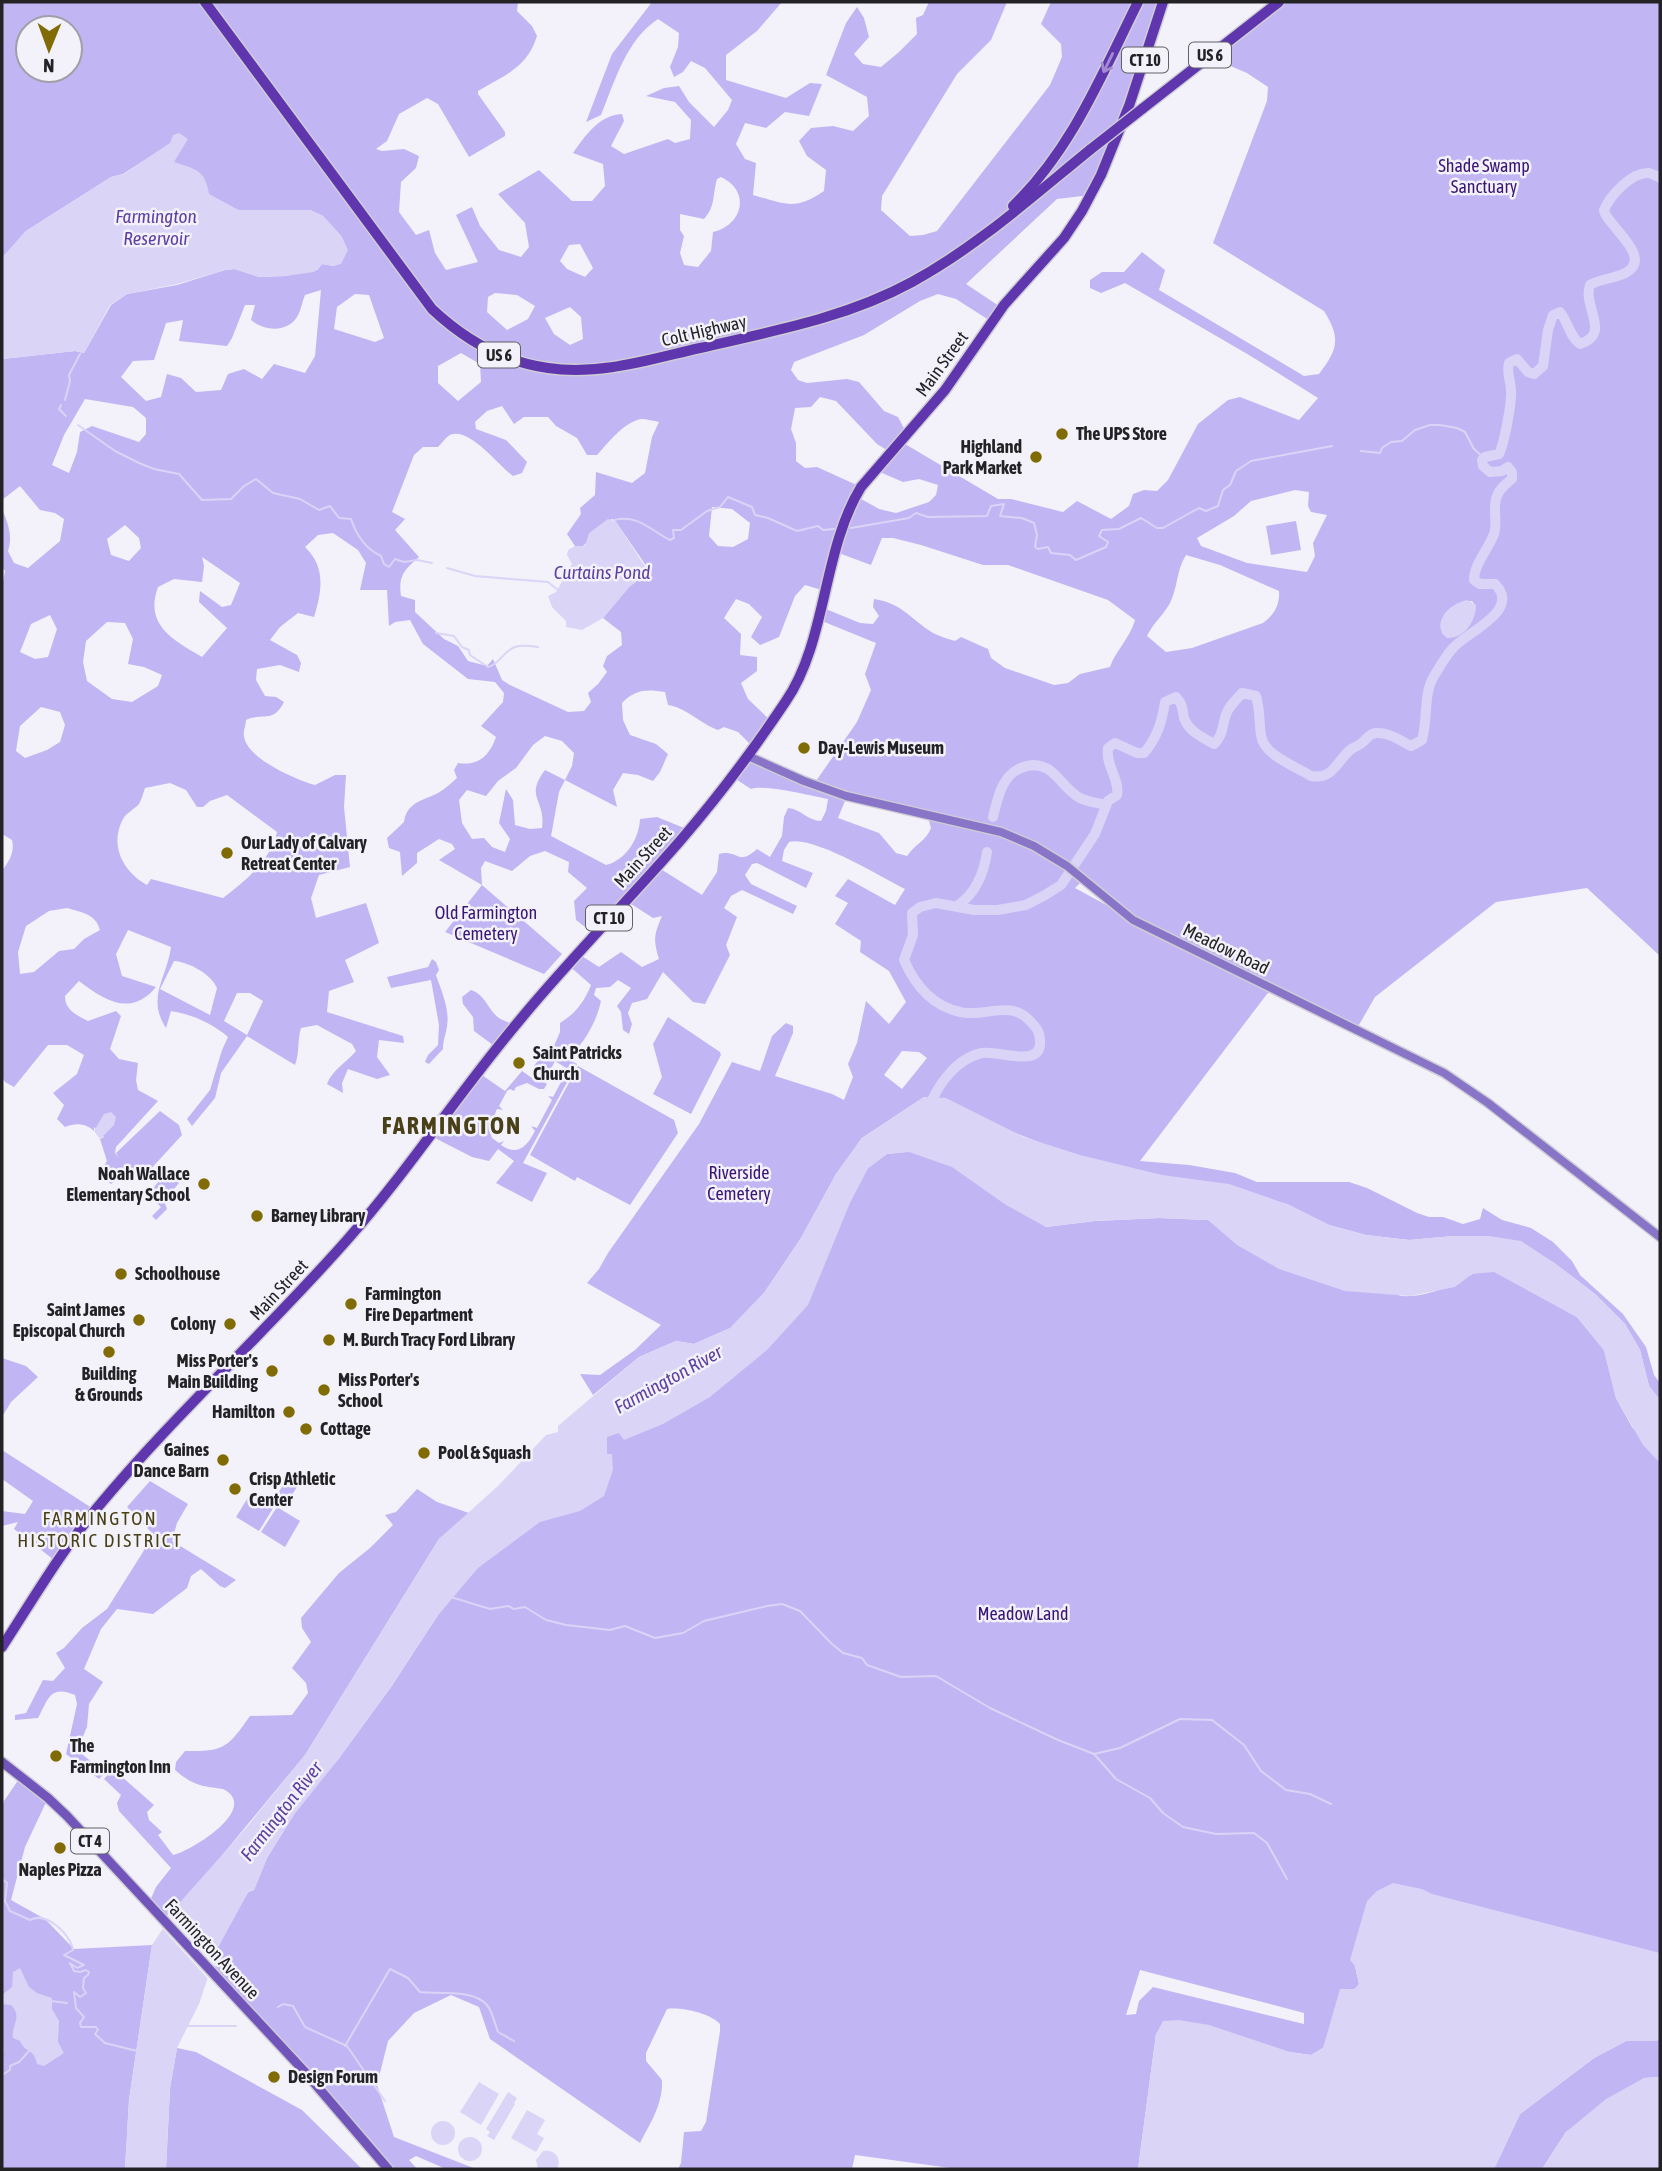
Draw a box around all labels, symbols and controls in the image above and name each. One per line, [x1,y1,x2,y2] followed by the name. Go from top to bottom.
[14,14,84,84] north arrow
[1189,42,1231,68] road number: US 6
[1122,48,1168,72] road number: CT 10
[1100,52,1114,73] one-way arrow
[43,55,55,77] text: N
[1438,155,1530,197] park label: Shade Swamp Sanctuary
[115,205,197,249] water label: Farmington Reservoir
[659,311,748,350] street label: Colt Highway
[911,327,972,400] street label: Main Street
[478,342,520,368] road number: US 6
[1076,423,1167,444] place label: The UPS Store
[1054,426,1070,442] marker: The UPS Store
[943,436,1023,478] place label: Highland Park Market
[1028,449,1044,465] marker: Highland Park Market
[554,561,650,583] water label: Curtains Pond
[818,737,944,758] place label: Day-Lewis Museum
[796,740,812,756] marker: Day-Lewis Museum
[610,822,676,892] street label: Main Street
[241,832,368,874] place label: Our Lady of Calvary Retreat Center
[219,845,235,861] marker: Our Lady of Calvary Retreat Center
[435,902,537,944] park label: Old Farmington Cemetery
[586,906,632,930] road number: CT 10
[1180,919,1273,978] street label: Meadow Road
[533,1042,622,1084] place label: Saint Patricks Church
[511,1055,527,1071] marker: Saint Patricks Church
[382,1112,522,1139] district label: FARMINGTON
[707,1162,771,1204] park label: Riverside Cemetery
[66,1163,190,1205] place label: Noah Wallace Elementary School
[196,1176,212,1192] marker: Noah Wallace Elementary School
[271,1205,366,1226] place label: Barney Library
[249,1208,265,1224] marker: Barney Library
[245,1255,312,1324] street label: Main Street
[135,1263,220,1284] place label: Schoolhouse
[113,1266,129,1282] marker: Schoolhouse
[365,1283,474,1325] place label: Farmington Fire Department
[343,1296,359,1312] marker: Farmington Fire Department
[13,1299,126,1341] place label: Saint James Episcopal Church
[131,1312,147,1328] marker: Saint James Episcopal Church
[170,1313,217,1334] place label: Colony
[222,1316,238,1332] marker: Colony
[343,1329,516,1350] place label: M. Burch Tracy Ford Library
[321,1332,337,1348] marker: M. Burch Tracy Ford Library
[610,1340,727,1418] water label: Farmington River
[101,1344,117,1360] marker: Building & Grounds
[167,1350,259,1392] place label: Miss Porter's Main Building
[75,1363,143,1405] place label: Building & Grounds
[264,1363,280,1379] marker: Miss Porter's Main Building
[338,1369,420,1411] place label: Miss Porter's School
[316,1382,332,1398] marker: Miss Porter's School
[212,1401,275,1422] place label: Hamilton
[281,1404,297,1420] marker: Hamilton
[320,1418,371,1439] place label: Cottage
[298,1421,314,1437] marker: Cottage
[134,1439,210,1481] place label: Gaines Dance Barn
[438,1442,531,1463] place label: Pool & Squash
[416,1445,432,1461] marker: Pool & Squash
[215,1452,231,1468] marker: Gaines Dance Barn
[249,1468,336,1510] place label: Crisp Athletic Center
[227,1481,243,1497] marker: Crisp Athletic Center
[17,1507,183,1551] district label: FARMINGTON HISTORIC DISTRICT
[977,1603,1069,1624] park label: Meadow Land
[70,1735,171,1777] place label: The Farmington Inn
[48,1748,64,1764] marker: The Farmington Inn
[235,1756,327,1865] water label: Farmington River
[71,1828,109,1854] road number: CT 4
[52,1840,68,1856] marker: Naples Pizza
[18,1859,102,1880] place label: Naples Pizza
[161,1894,264,2003] street label: Farmington Avenue
[288,2066,378,2087] place label: Design Forum
[266,2069,282,2085] marker: Design Forum

